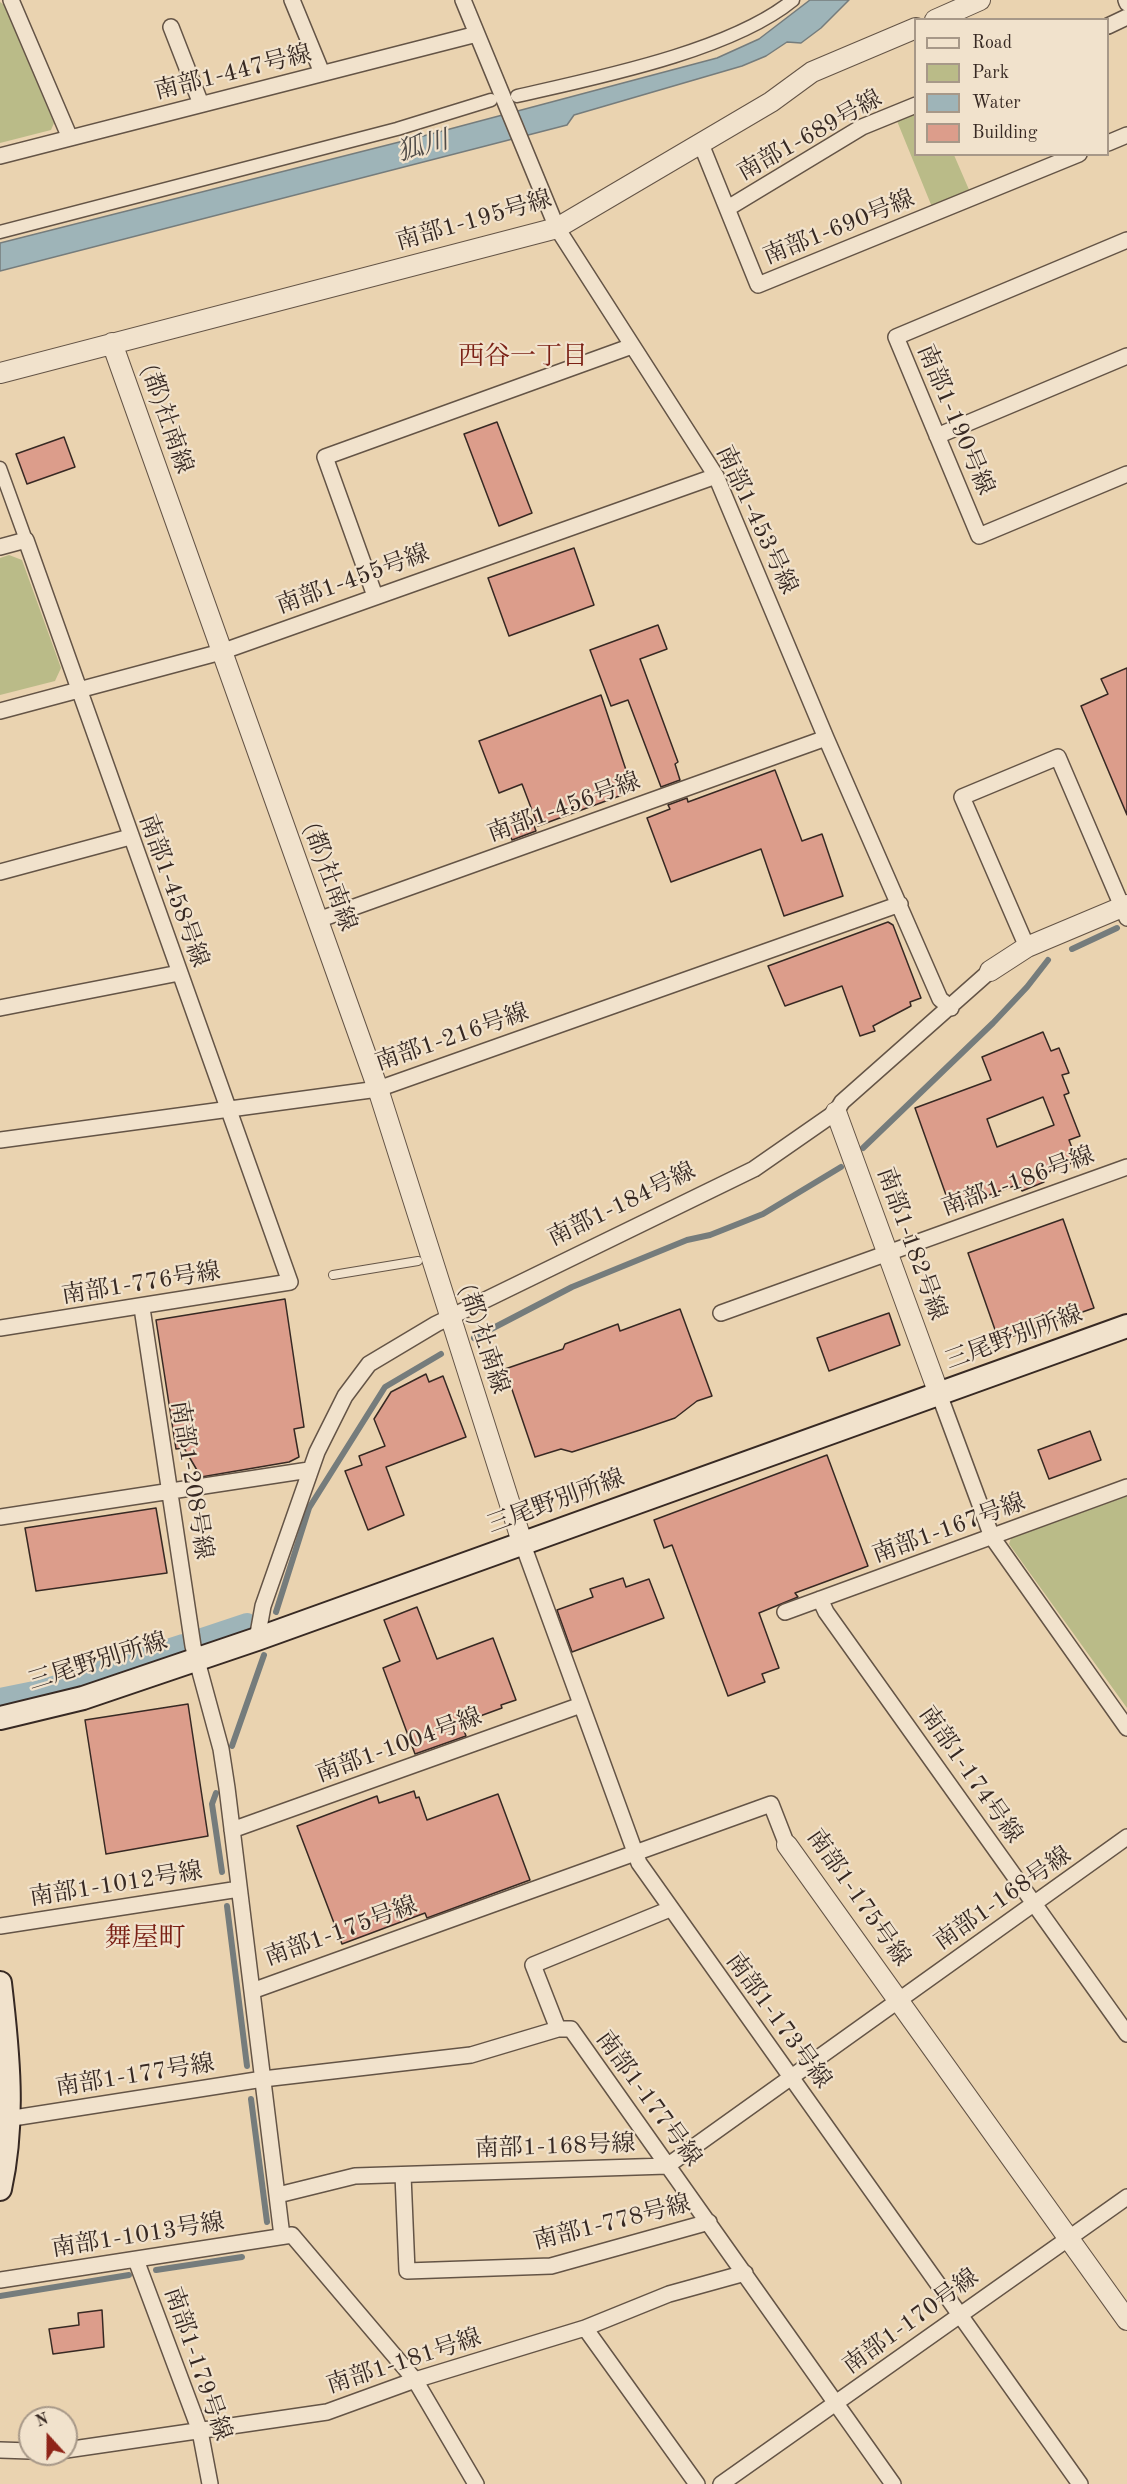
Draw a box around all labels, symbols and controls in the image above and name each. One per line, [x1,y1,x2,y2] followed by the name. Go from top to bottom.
[914,18,1109,156] legend
[972,34,1012,52] text: Road
[152,40,314,106] street label: 南部1-447号線
[972,64,1009,82] text: Park
[733,84,887,188] street label: 南部1-689号線
[972,94,1021,112] text: Water
[972,124,1037,142] text: Building
[394,125,452,169] water label: 狐川
[393,185,555,257] street label: 南部1-195号線
[759,185,919,271] street label: 南部1-690号線
[910,340,1000,500] street label: 南部1-190号線
[458,341,588,373] district label: 西谷一丁目
[134,361,198,477] street label: (都)社南線
[709,441,803,599] street label: 南部1-453号線
[273,539,433,621] street label: 南部1-455号線
[484,767,644,849] street label: 南部1-456号線
[132,811,214,971] street label: 南部1-458号線
[296,819,362,935] street label: (都)社南線
[371,998,533,1078] street label: 南部1-216号線
[938,1141,1098,1223] street label: 南部1-186号線
[544,1157,700,1253] street label: 南部1-184号線
[870,1164,952,1324] street label: 南部1-182号線
[59,1257,223,1311] street label: 南部1-776号線
[452,1280,514,1398] street label: (都)社南線
[941,1300,1087,1376] street label: 三尾野別所線
[164,1398,218,1562] street label: 南部1-208号線
[483,1464,629,1540] street label: 三尾野別所線
[869,1488,1029,1570] street label: 南部1-167号線
[25,1627,171,1697] street label: 三尾野別所線
[912,1701,1028,1849] street label: 南部1-174号線
[312,1703,486,1789] street label: 南部1-1004号線
[800,1824,916,1972] street label: 南部1-175号線
[929,1841,1077,1957] street label: 南部1-168号線
[28,1857,204,1913] street label: 南部1-1012号線
[261,1891,421,1973] street label: 南部1-175号線
[105,1923,185,1955] district label: 舞屋町
[719,1948,837,2094] street label: 南部1-173号線
[589,2026,707,2172] street label: 南部1-177号線
[53,2049,217,2103] street label: 南部1-177号線
[474,2130,636,2164] street label: 南部1-168号線
[531,2190,693,2256] street label: 南部1-778号線
[50,2208,226,2264] street label: 南部1-1013号線
[838,2263,984,2381] street label: 南部1-170号線
[157,2283,237,2445] street label: 南部1-179号線
[323,2323,485,2401] street label: 南部1-181号線
[18,2406,78,2466] north arrow
[34,2411,51,2431] text: N

